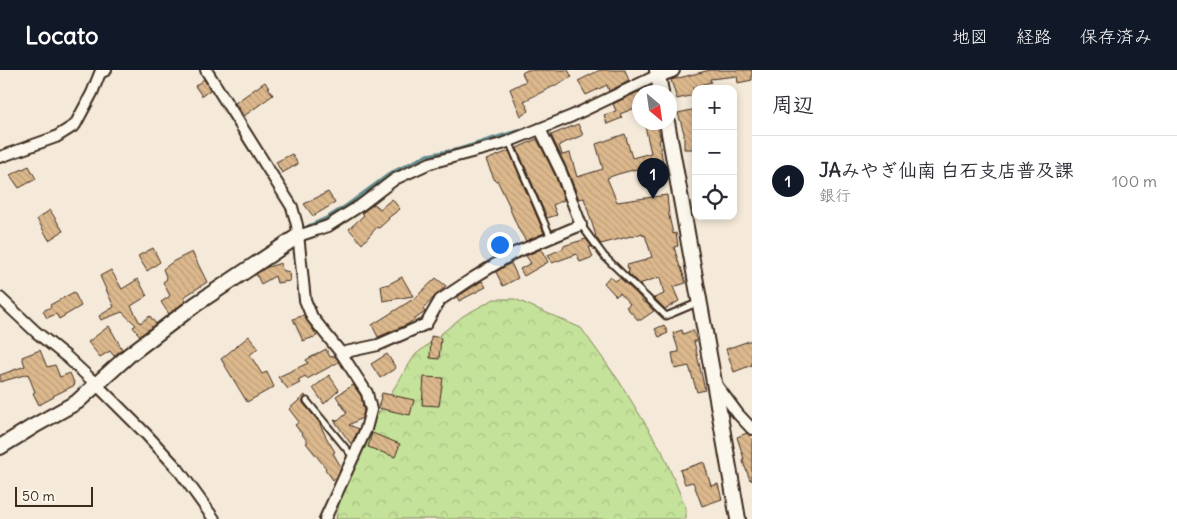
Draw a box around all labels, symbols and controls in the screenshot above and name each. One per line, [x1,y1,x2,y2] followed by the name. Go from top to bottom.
[25,20,99,50] text: Locato
[952,25,988,48] text: 地図
[1016,25,1052,48] text: 経路
[1080,25,1152,48] text: 保存済み
[632,85,677,130] north arrow
[692,85,737,220] map controls
[692,85,737,130] button: +
[772,91,814,118] text: 周辺
[692,130,737,175] button: −
[637,158,669,199] pin: 1
[819,158,1074,182] text: JAみやぎ仙南 白石支店普及課
[785,171,791,191] text: 1
[1112,171,1157,191] text: 100 m
[692,175,737,220] button: locate
[819,185,851,205] text: 銀行
[487,232,513,258] your location
[15,484,92,507] scale bar
[22,487,55,505] text: 50 m

